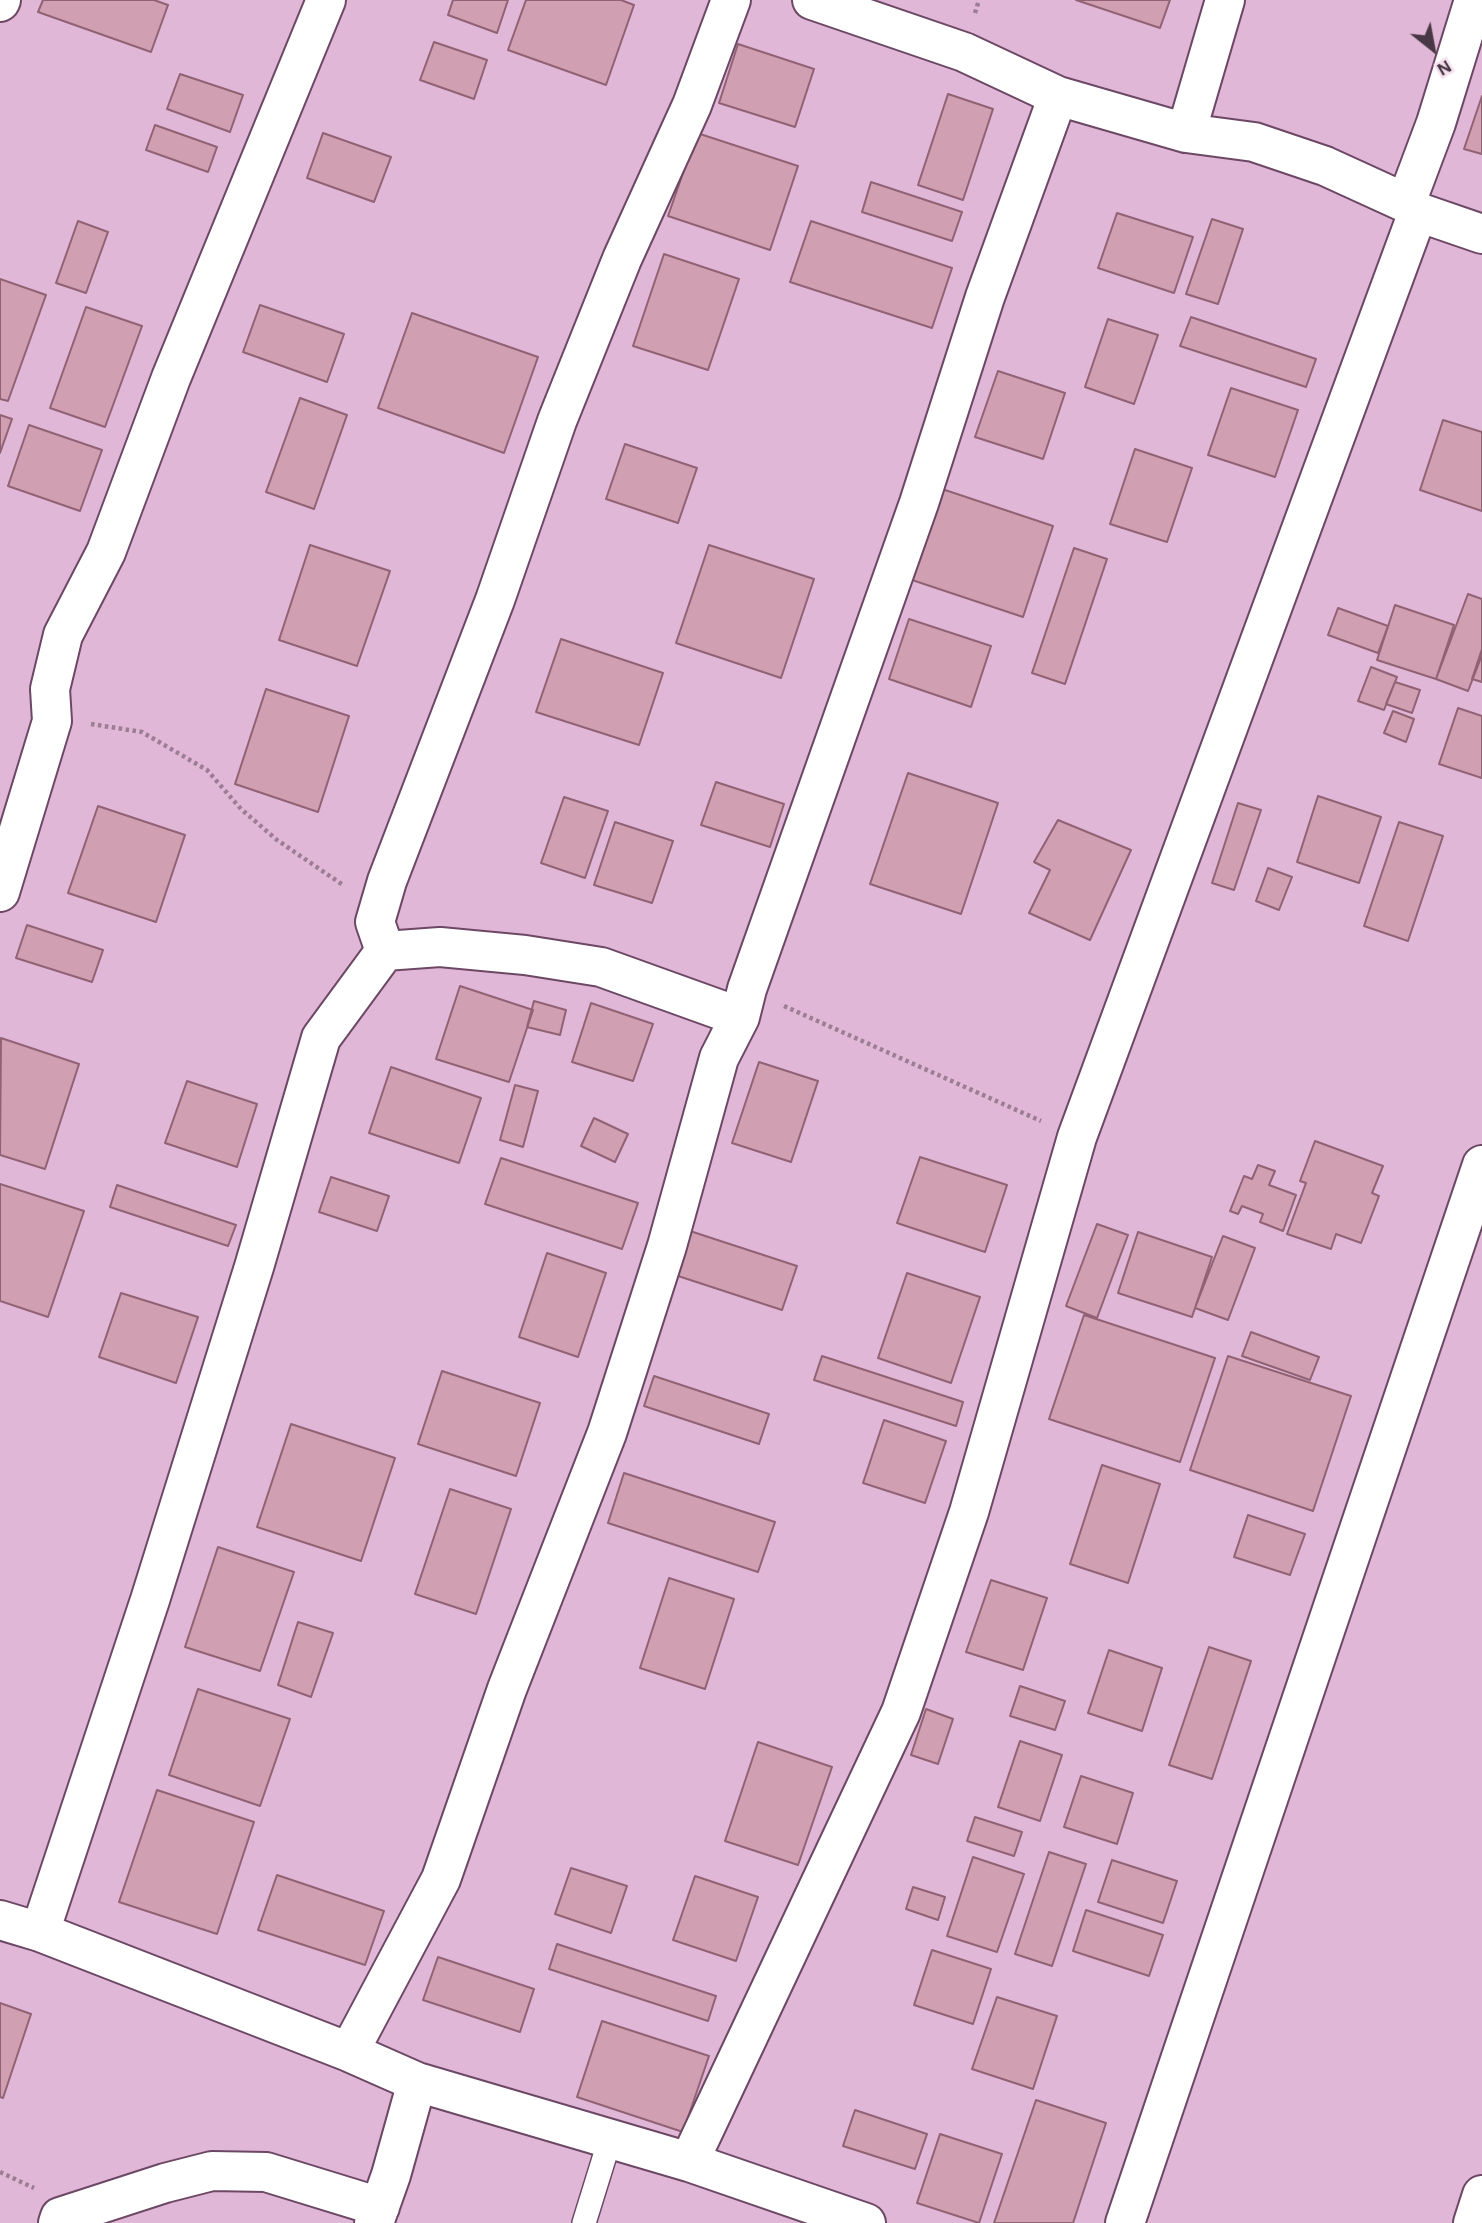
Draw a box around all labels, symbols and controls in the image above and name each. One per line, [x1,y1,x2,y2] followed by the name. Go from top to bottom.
[1398,14,1468,84] north arrow
[1434,56,1455,79] text: N

